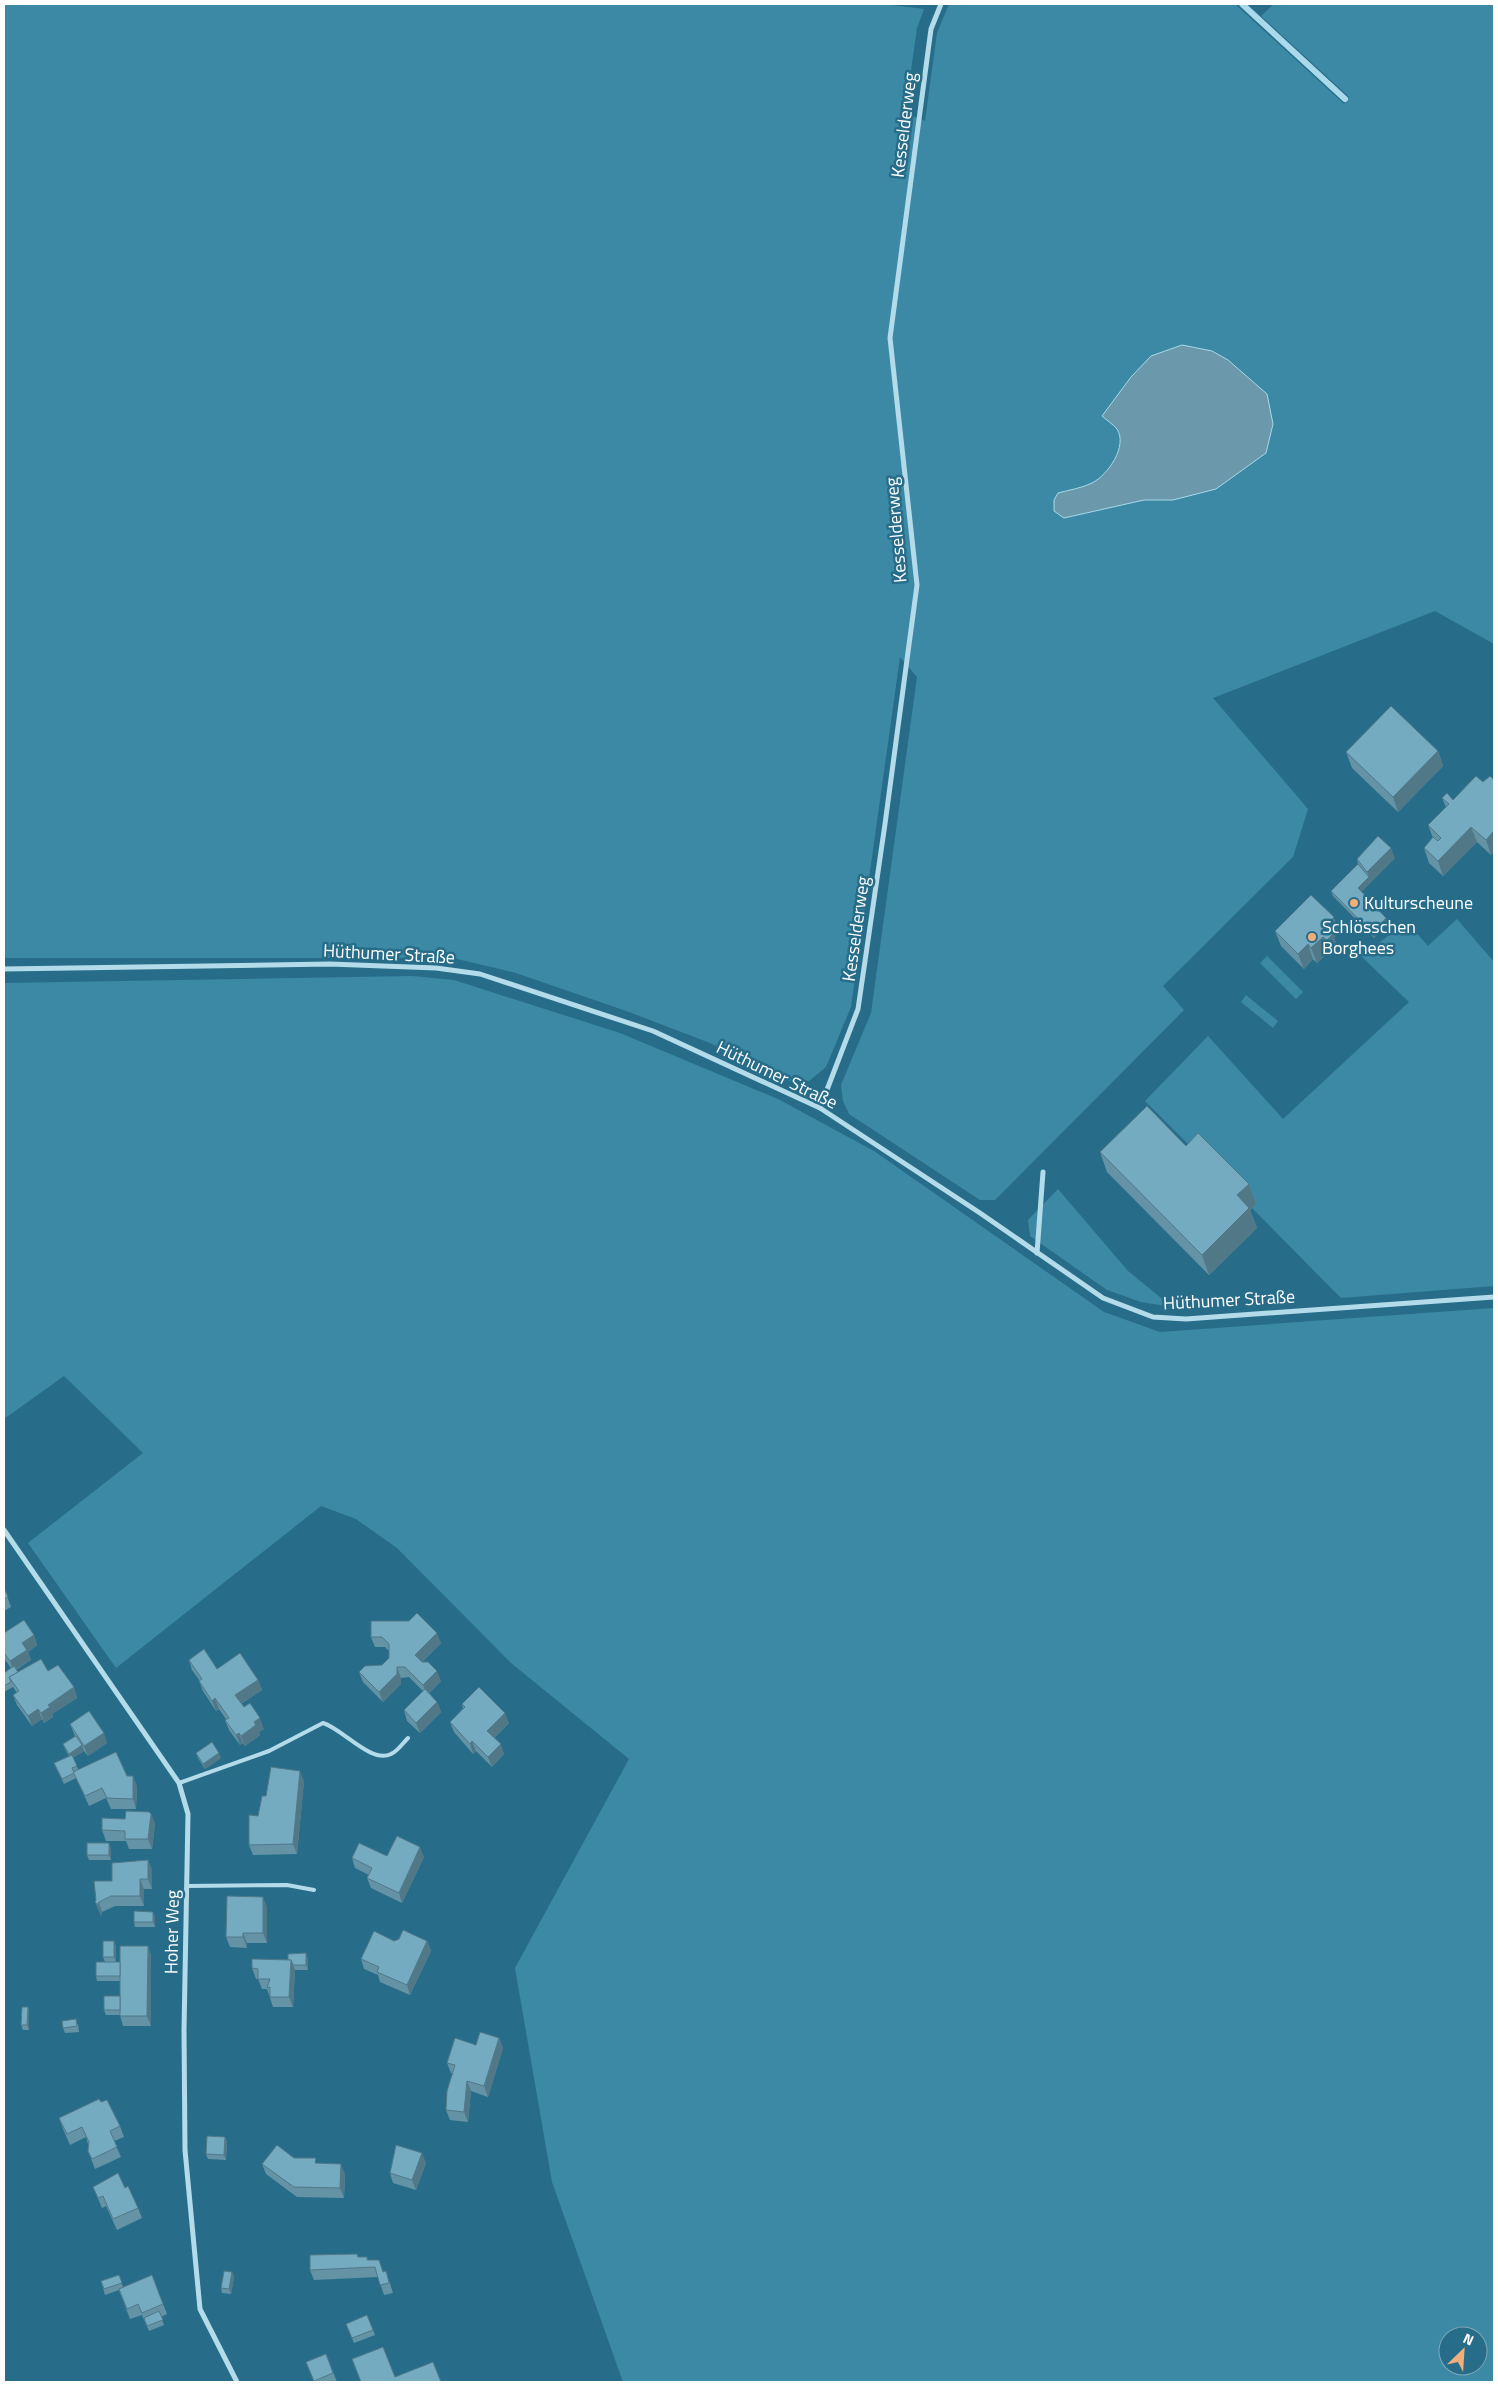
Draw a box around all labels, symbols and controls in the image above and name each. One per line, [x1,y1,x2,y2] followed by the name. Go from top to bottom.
[884,71,923,179] street label: Kesselderweg
[877,476,914,584] street label: Kesselderweg
[835,875,876,983] street label: Kesselderweg
[1364,889,1473,916] place label: Kulturscheune
[1348,897,1360,909] marker: Kulturscheune
[1322,913,1416,961] place label: Schlösschen Borghees
[1306,931,1318,943] marker: Schlösschen Borghees
[322,937,456,970] street label: Hüthumer Straße
[712,1033,843,1116] street label: Hüthumer Straße
[1162,1283,1296,1316] street label: Hüthumer Straße
[157,1890,186,1974] street label: Hoher Weg
[1438,2326,1488,2376] north arrow
[1460,2327,1478,2350] text: N

